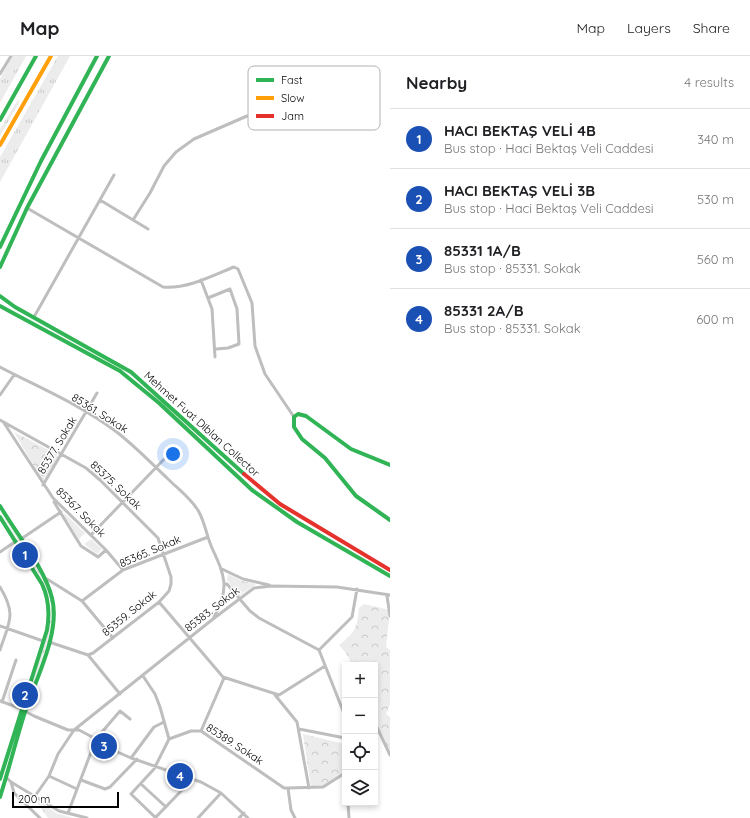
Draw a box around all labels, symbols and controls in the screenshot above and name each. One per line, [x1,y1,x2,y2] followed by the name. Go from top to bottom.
[20,16,59,40] text: Map
[576,19,605,37] text: Map
[627,19,671,37] text: Layers
[693,19,730,37] text: Share
[248,66,380,130] legend
[406,72,467,93] text: Nearby
[281,73,303,87] text: Fast
[684,74,734,90] text: 4 results
[281,91,305,105] text: Slow
[281,109,304,123] text: Jam
[444,121,596,140] text: HACI BEKTAŞ VELİ 4B
[416,131,422,147] text: 1
[697,131,734,147] text: 340 m
[444,140,654,156] text: Bus stop · Haci Bektaş Veli Caddesi
[444,181,595,200] text: HACI BEKTAŞ VELİ 3B
[415,191,423,207] text: 2
[697,191,734,207] text: 530 m
[444,200,654,216] text: Bus stop · Haci Bektaş Veli Caddesi
[444,241,521,260] text: 85331 1A/B
[416,251,422,267] text: 3
[697,251,734,267] text: 560 m
[444,260,581,276] text: Bus stop · 85331. Sokak
[444,301,523,320] text: 85331 2A/B
[415,311,423,327] text: 4
[696,311,734,327] text: 600 m
[444,320,581,336] text: Bus stop · 85331. Sokak
[141,368,263,480] street label: Mehmet Fuat Diblan Collector
[69,390,131,436] street label: 85361. Sokak
[34,414,80,476] street label: 85377. Sokak
[163,444,183,464] your location
[87,458,145,512] street label: 85375. Sokak
[53,484,109,540] street label: 85367. Sokak
[117,532,183,570] street label: 85365. Sokak
[12,540,38,570] pin: 1
[182,583,242,635] street label: 85383. Sokak
[99,587,159,639] street label: 85359. Sokak
[342,662,378,806] map controls
[342,662,378,698] button: +
[12,680,38,710] pin: 2
[342,698,378,734] button: −
[204,720,266,768] street label: 85389. Sokak
[91,731,117,761] pin: 3
[342,734,378,770] button: locate
[167,761,193,791] pin: 4
[342,770,378,806] button: layers
[12,790,119,809] scale bar
[18,792,50,806] text: 200 m

